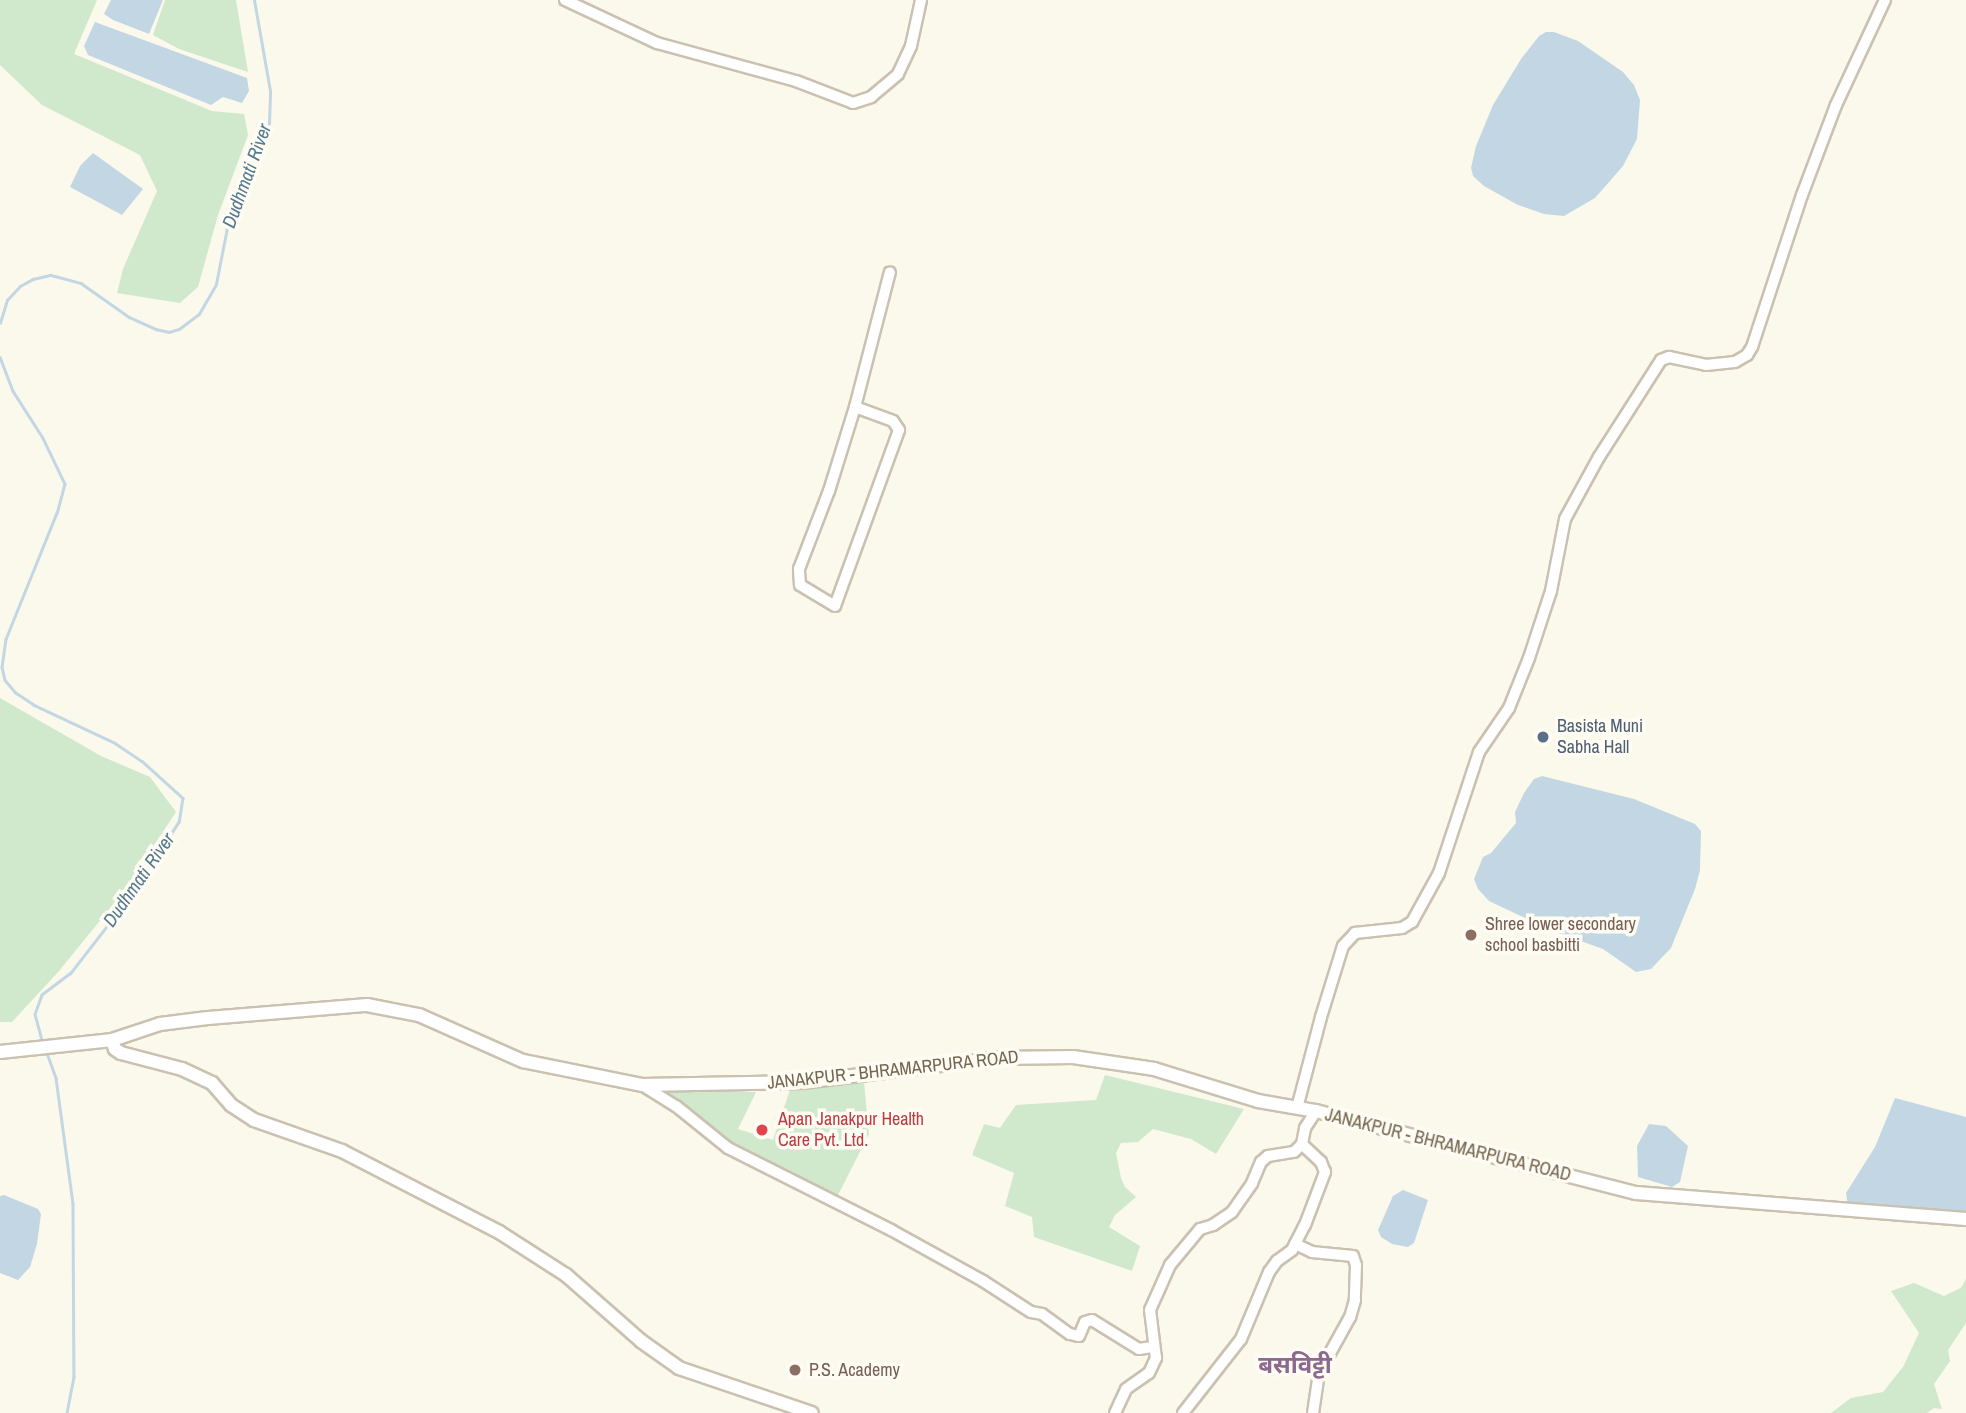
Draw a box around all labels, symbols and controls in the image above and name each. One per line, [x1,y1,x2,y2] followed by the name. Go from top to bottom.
[218,121,276,231] water label: Dudhmati River
[1557,716,1643,758] place label: Basista Muni Sabha Hall
[1535,729,1551,745] marker: Basista Muni Sabha Hall
[98,829,180,931] water label: Dudhmati River
[1485,914,1636,956] place label: Shree lower secondary school basbitti
[1463,927,1479,943] marker: Shree lower secondary school basbitti
[766,1046,1020,1094] street label: JANAKPUR - BHRAMARPURA ROAD
[1322,1104,1574,1186] street label: JANAKPUR - BHRAMARPURA ROAD
[778,1109,924,1152] place label: Apan Janakpur Health Care Pvt. Ltd.
[752,1120,772,1140] marker: Apan Janakpur Health Care Pvt. Ltd.
[1258,1351,1332,1379] district label: बसविट्टी
[809,1359,901,1381] place label: P.S. Academy
[787,1362,803,1378] marker: P.S. Academy

